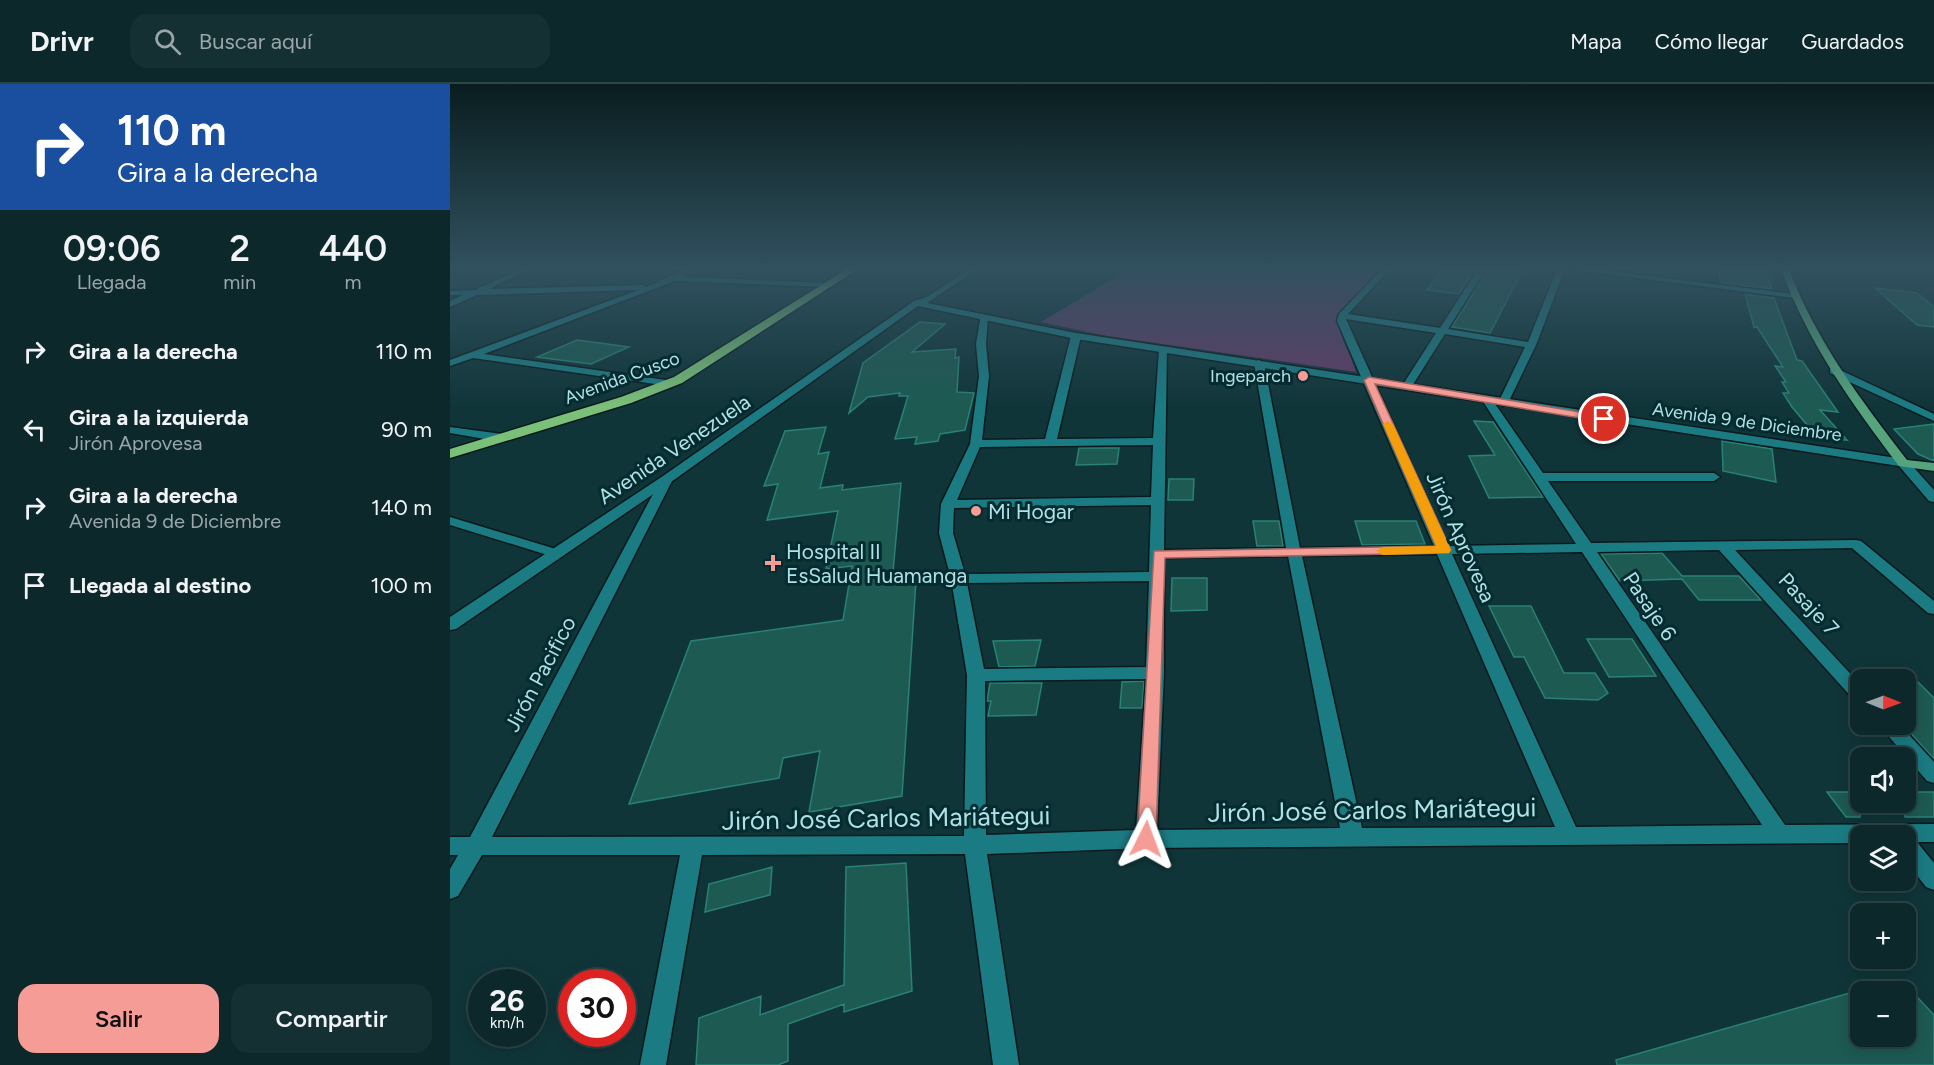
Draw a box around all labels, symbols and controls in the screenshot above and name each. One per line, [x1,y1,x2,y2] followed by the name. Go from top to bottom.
[130,14,550,68] search box
[30,24,94,58] text: Drivr
[151,25,184,58] icon: search
[199,28,312,55] text: Buscar aquí
[1570,29,1622,54] text: Mapa
[1655,29,1768,54] text: Cómo llegar
[1801,29,1904,54] text: Guardados
[117,105,226,156] text: 110 m
[18,108,96,186] icon: right
[117,156,318,189] text: Gira a la derecha
[63,227,161,270] text: 09:06
[229,227,250,270] text: 2
[319,227,387,270] text: 440
[77,270,146,294] text: Llegada
[223,270,256,294] text: min
[345,270,362,294] text: m
[18,335,51,368] icon: right
[69,338,238,365] text: Gira a la derecha
[376,338,432,365] text: 110 m
[561,347,683,409] street label: Avenida Cusco
[1210,365,1291,387] place label: Ingeparch
[1296,369,1310,383] marker: Ingeparch
[593,389,755,509] street label: Avenida Venezuela
[1578,393,1629,444] pin
[1651,398,1843,446] street label: Avenida 9 de Diciembre
[1587,402,1620,435] icon: arrive
[69,404,249,431] text: Gira a la izquierda
[18,413,51,446] icon: left
[381,416,432,443] text: 90 m
[69,431,202,455] text: Jirón Aprovesa
[1421,468,1501,606] street label: Jirón Aprovesa
[69,482,238,509] text: Gira a la derecha
[18,491,51,524] icon: right
[371,494,432,521] text: 140 m
[988,499,1074,524] place label: Mi Hogar
[969,504,983,518] marker: Mi Hogar
[69,509,281,533] text: Avenida 9 de Diciembre
[786,539,967,588] place label: Hospital II EsSalud Huamanga
[764,554,782,572] marker: Hospital II EsSalud Huamanga
[1618,567,1682,645] street label: Pasaje 6
[1774,567,1844,641] street label: Pasaje 7
[18,569,51,602] icon: arrive
[69,572,251,599] text: Llegada al destino
[371,572,432,599] text: 100 m
[499,612,581,736] street label: Jirón Pacifico
[1850,669,1916,735] north arrow
[1850,669,1916,1047] map controls
[1850,747,1916,813] button: sound
[1207,791,1537,829] street label: Jirón José Carlos Mariátegui
[721,799,1051,837] street label: Jirón José Carlos Mariátegui
[1114,807,1178,871] position arrow
[1850,825,1916,891] button: layers
[1850,903,1916,969] button: +
[558,969,636,1047] speed limit sign: 30
[1850,981,1916,1047] button: −
[490,982,524,1019] text: 26
[18,984,219,1053] button: Salir
[231,984,432,1053] button: Compartir
[490,1014,524,1032] text: km/h

